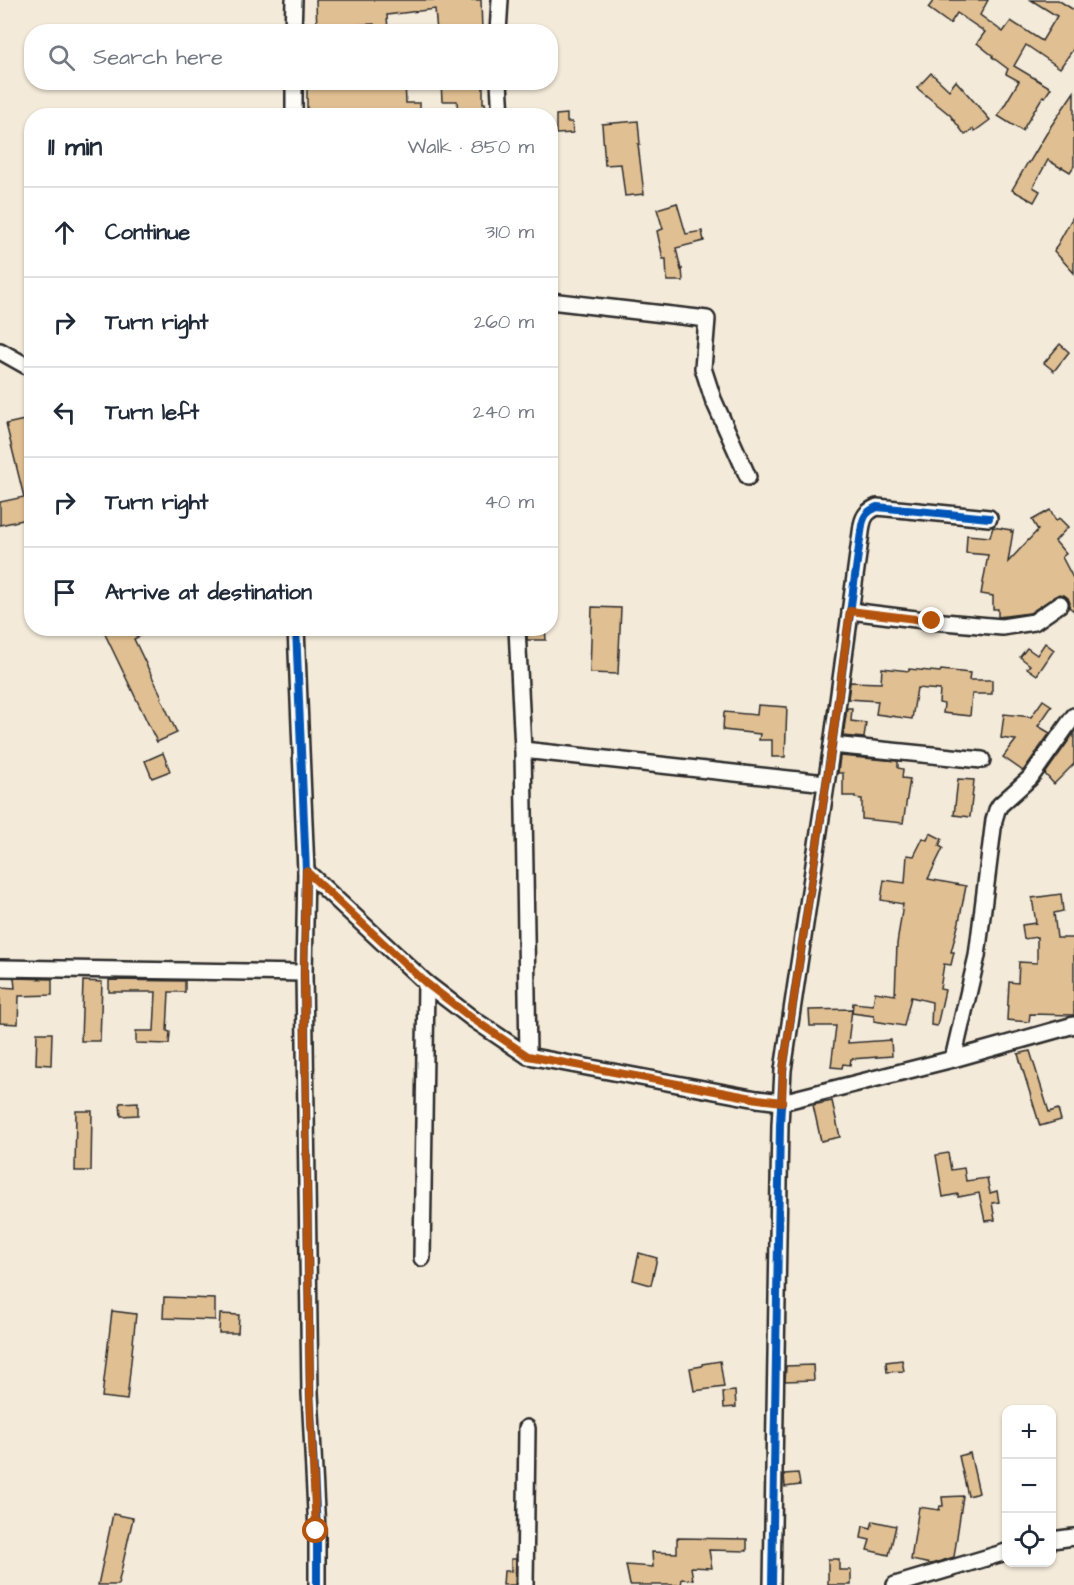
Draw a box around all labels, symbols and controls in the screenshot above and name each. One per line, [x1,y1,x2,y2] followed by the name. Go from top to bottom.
[24,24,558,90] search box
[45,41,78,74] icon: search
[93,42,223,73] text: Search here
[48,129,102,165] text: 11 min
[407,133,534,161] text: Walk · 850 m
[48,216,81,249] icon: ahead
[105,217,190,248] text: Continue
[485,218,534,246] text: 310 m
[48,306,81,339] icon: right
[105,307,208,338] text: Turn right
[474,308,534,336] text: 260 m
[48,396,81,429] icon: left
[105,397,199,428] text: Turn left
[473,398,534,426] text: 240 m
[48,486,81,519] icon: right
[105,487,208,518] text: Turn right
[484,488,534,516] text: 40 m
[48,576,81,609] icon: arrive
[105,577,312,608] text: Arrive at destination
[918,607,944,633] route end
[1002,1405,1056,1567] map controls
[1002,1405,1056,1459] button: +
[1002,1459,1056,1513] button: −
[1002,1513,1056,1567] button: locate
[302,1517,328,1543] route start

